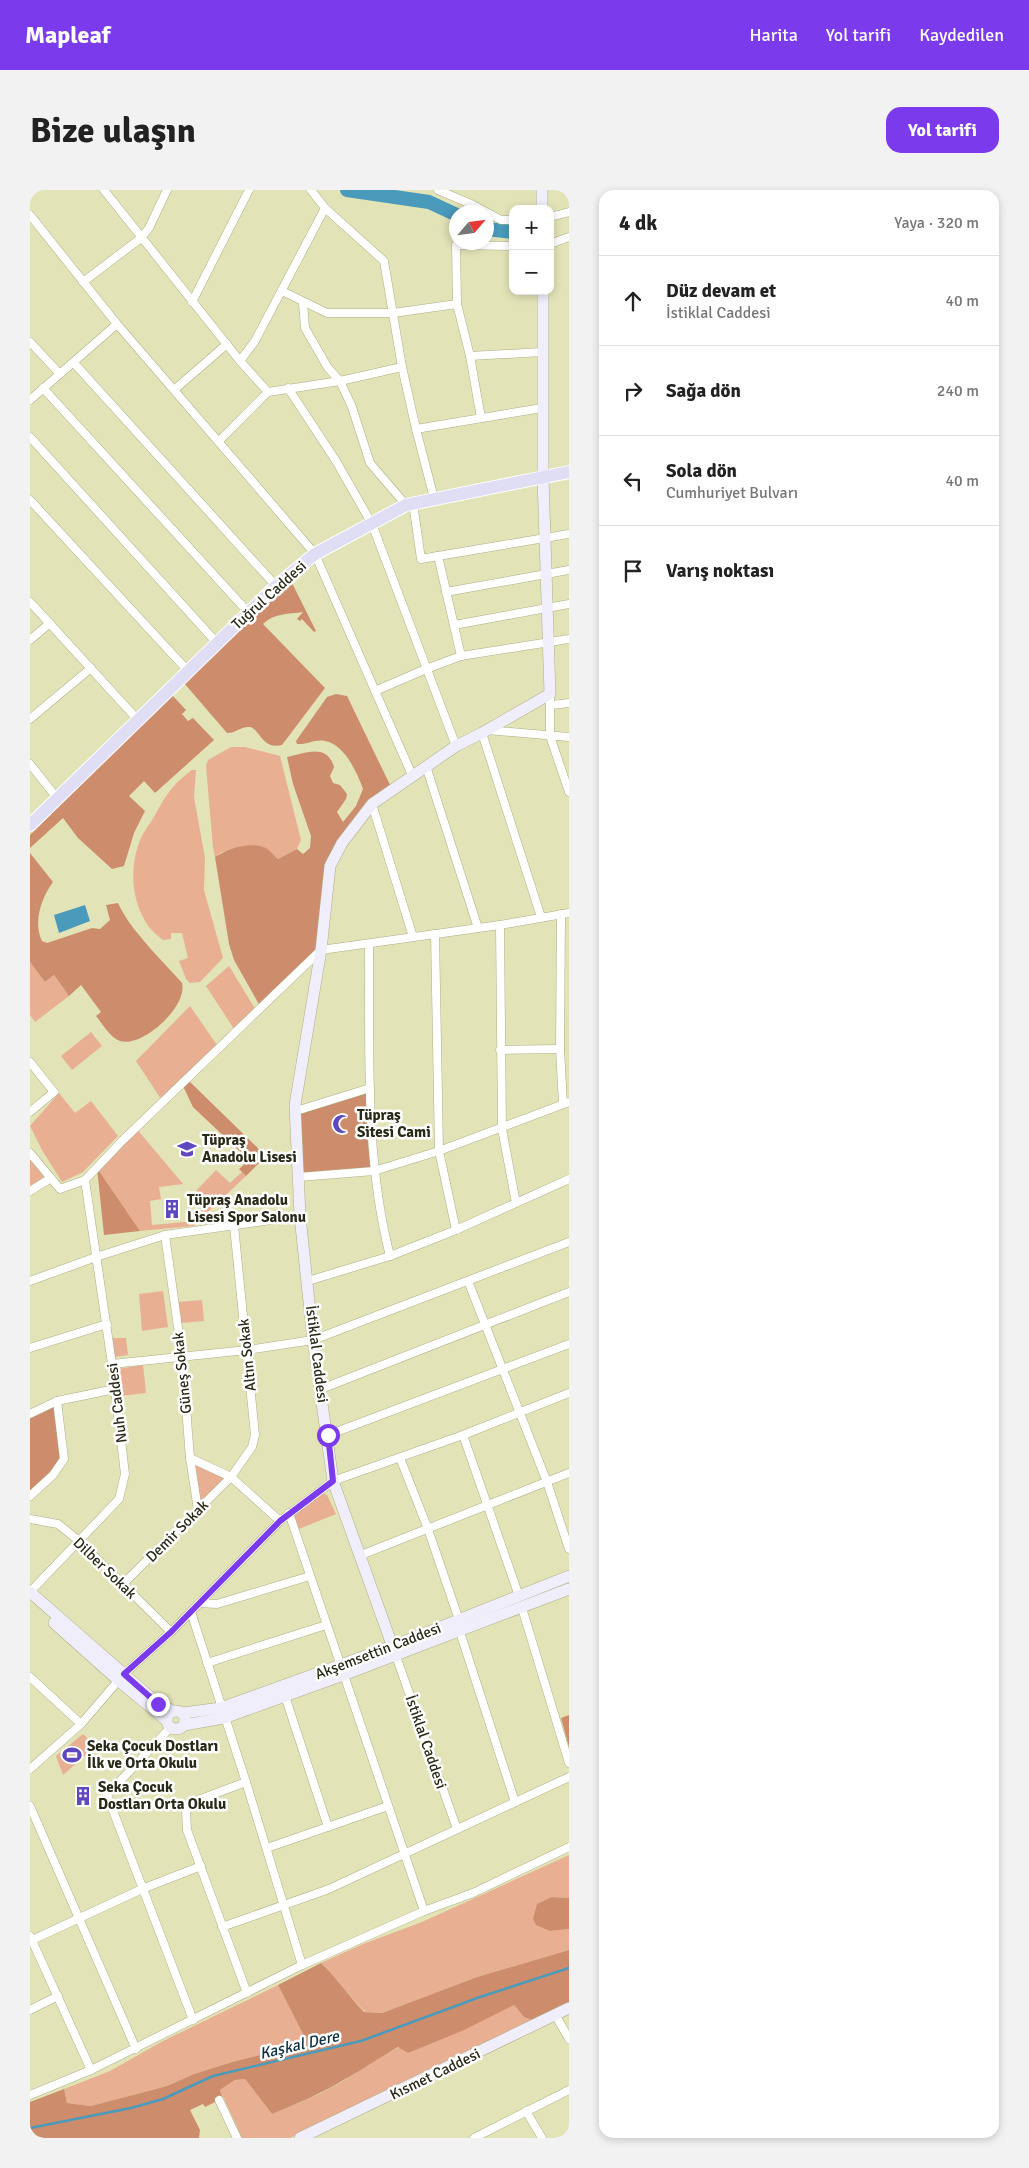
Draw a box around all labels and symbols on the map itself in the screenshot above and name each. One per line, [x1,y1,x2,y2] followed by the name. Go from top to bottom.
[449,205,494,250] north arrow
[228,557,310,633] street label: Tuğrul Caddesi
[357,1106,431,1141] place label: Tüpraş Sitesi Cami
[331,1113,353,1135] mosque icon: Tüpraş Sitesi Cami
[202,1131,297,1166] place label: Tüpraş Anadolu Lisesi
[176,1138,198,1160] school or university icon: Tüpraş Anadolu Lisesi
[187,1191,306,1226] place label: Tüpraş Anadolu Lisesi Spor Salonu
[161,1198,183,1220] building icon: Tüpraş Anadolu Lisesi Spor Salonu
[302,1304,332,1404] street label: İstiklal Caddesi
[234,1317,260,1392] street label: Altın Sokak
[169,1331,195,1415] street label: Güneş Sokak
[103,1362,131,1444] street label: Nuh Caddesi
[317,1424,340,1447] route start
[142,1496,212,1566] street label: Demir Sokak
[70,1533,141,1603] street label: Dilber Sokak
[312,1619,444,1683] street label: Akşemsettin Caddesi
[147,1693,170,1716] route end
[402,1693,450,1791] street label: İstiklal Caddesi
[87,1737,218,1772] place label: Seka Çocuk Dostları İlk ve Orta Okulu
[61,1744,83,1766] sports icon: Seka Çocuk Dostları İlk ve Orta Okulu
[98,1778,226,1813] place label: Seka Çocuk Dostları Orta Okulu
[72,1785,94,1807] building icon: Seka Çocuk Dostları Orta Okulu
[258,2026,342,2064] water label: Kaşkal Dere
[387,2044,483,2104] street label: Kısmet Caddesi

